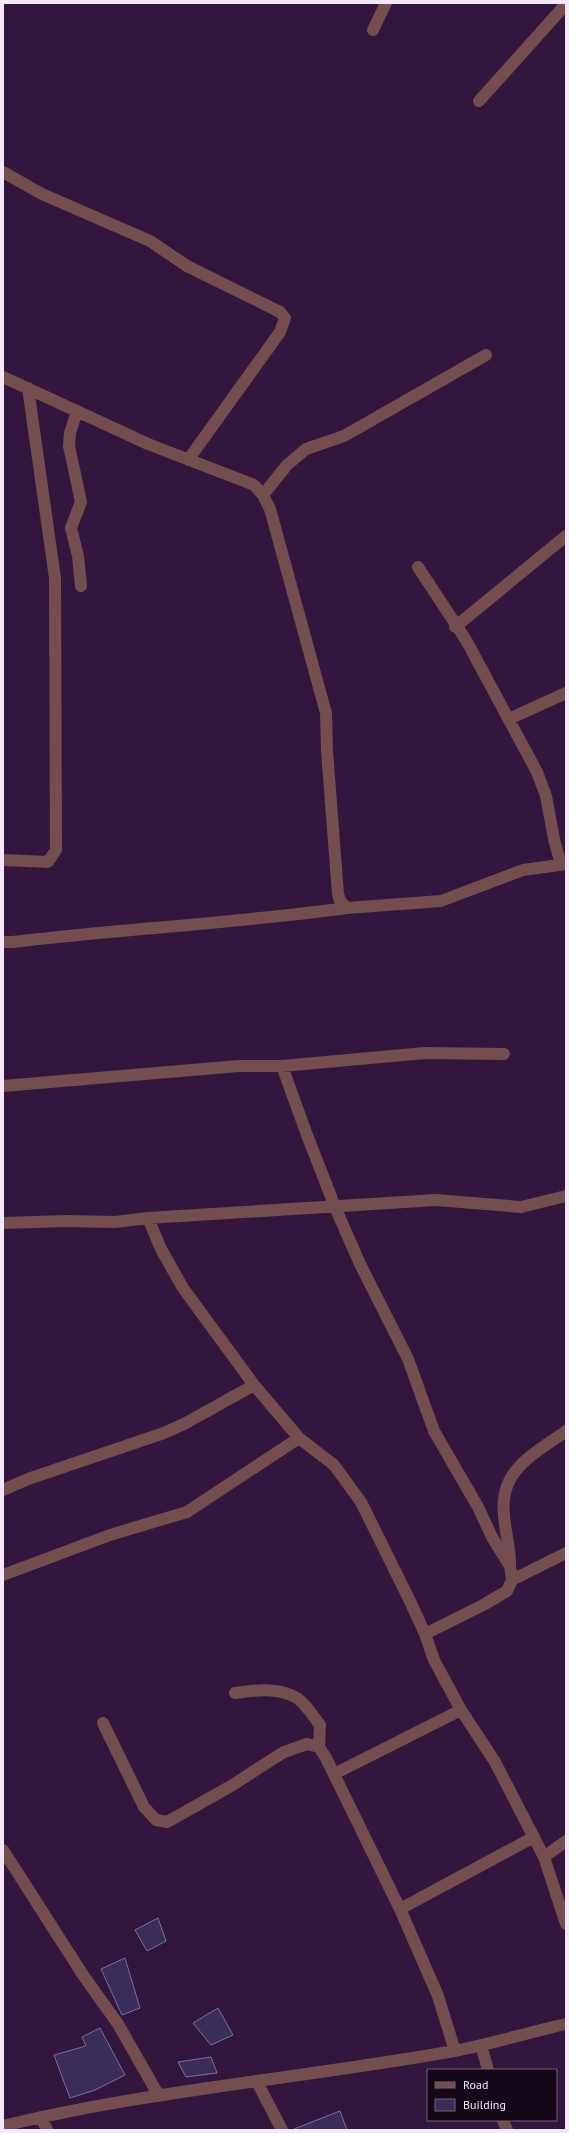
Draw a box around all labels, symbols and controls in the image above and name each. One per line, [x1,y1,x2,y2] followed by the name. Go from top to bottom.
[427,2069,557,2121] legend
[463,2077,488,2092] text: Road
[463,2097,506,2112] text: Building

